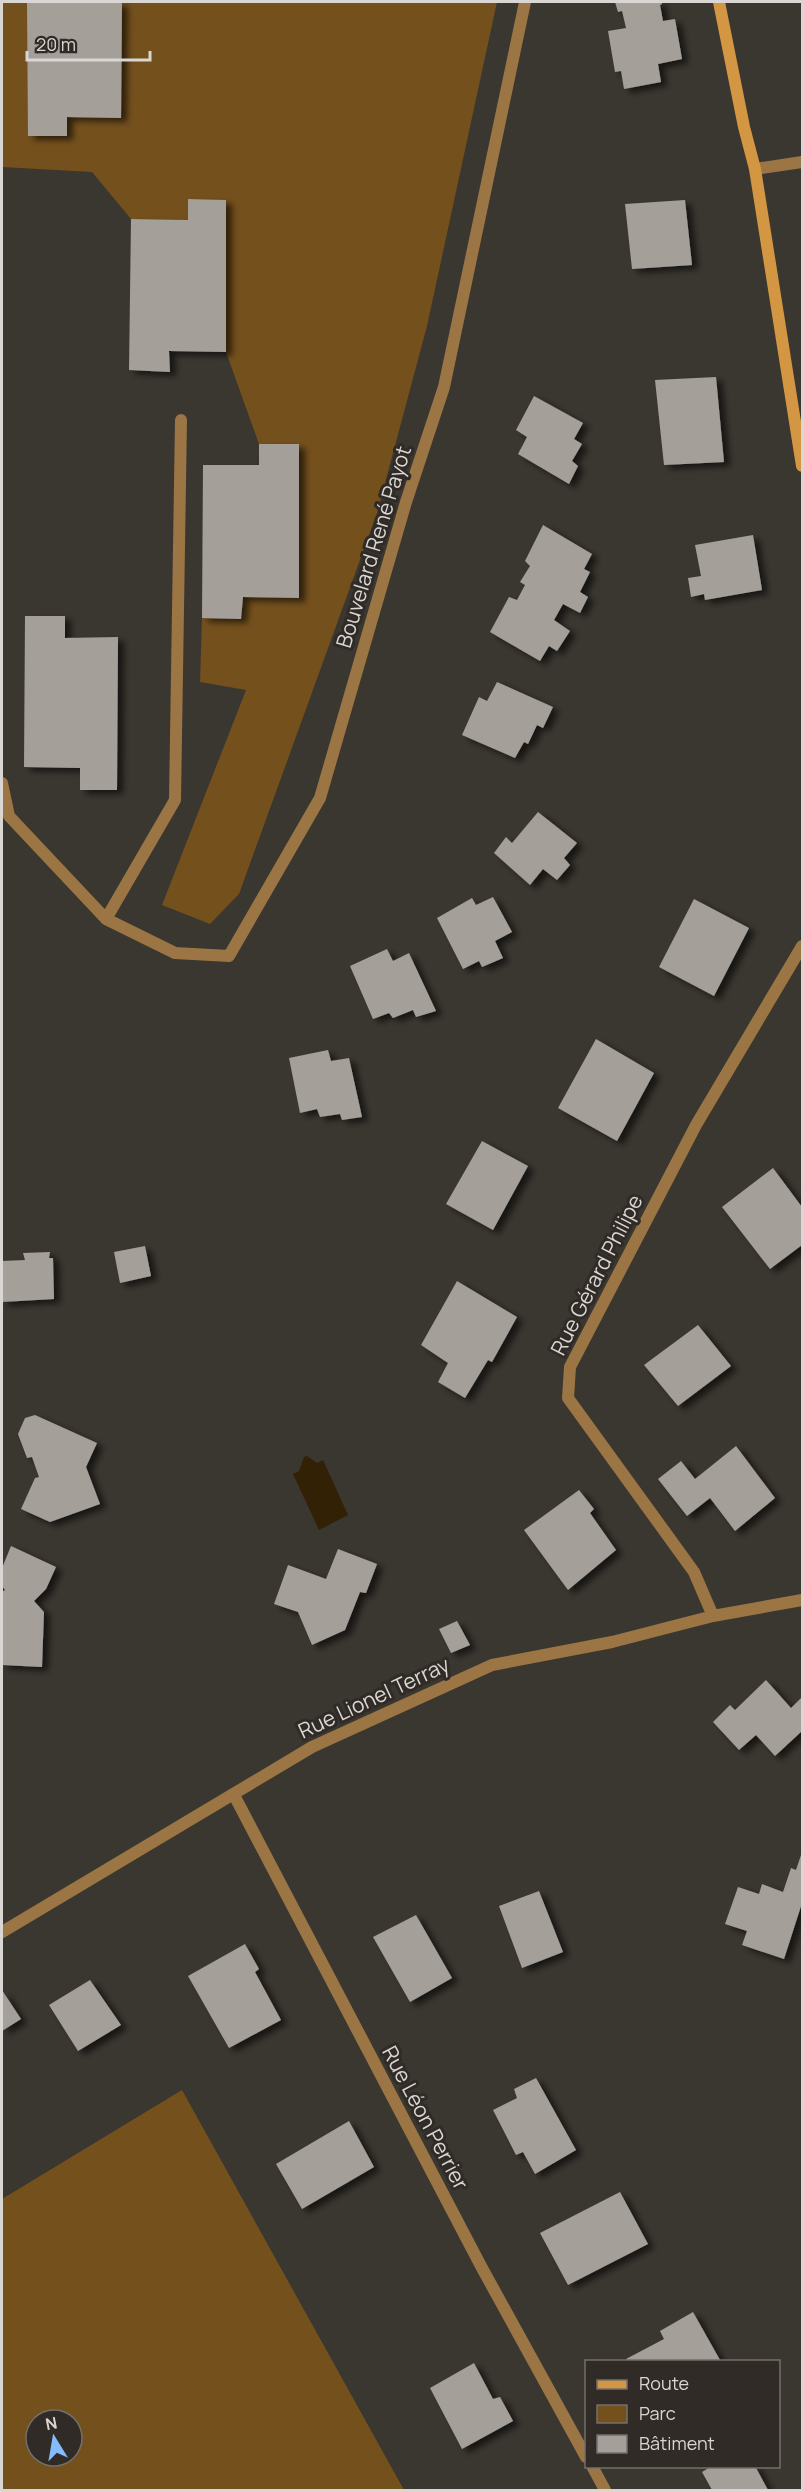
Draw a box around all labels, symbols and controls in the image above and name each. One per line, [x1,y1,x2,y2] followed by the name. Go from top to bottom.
[27,24,150,62] scale bar
[36,32,76,56] text: 20 m
[329,442,417,651] street label: Bouvelard René Payot
[544,1189,649,1360] street label: Rue Gérard Philipe
[293,1650,454,1744] street label: Rue Lionel Terray
[376,2041,476,2195] street label: Rue Léon Perrier
[585,2360,780,2468] legend
[639,2371,689,2395] text: Route
[639,2401,676,2425] text: Parc
[24,2408,84,2468] north arrow
[43,2411,59,2435] text: N
[639,2431,715,2455] text: Bâtiment

